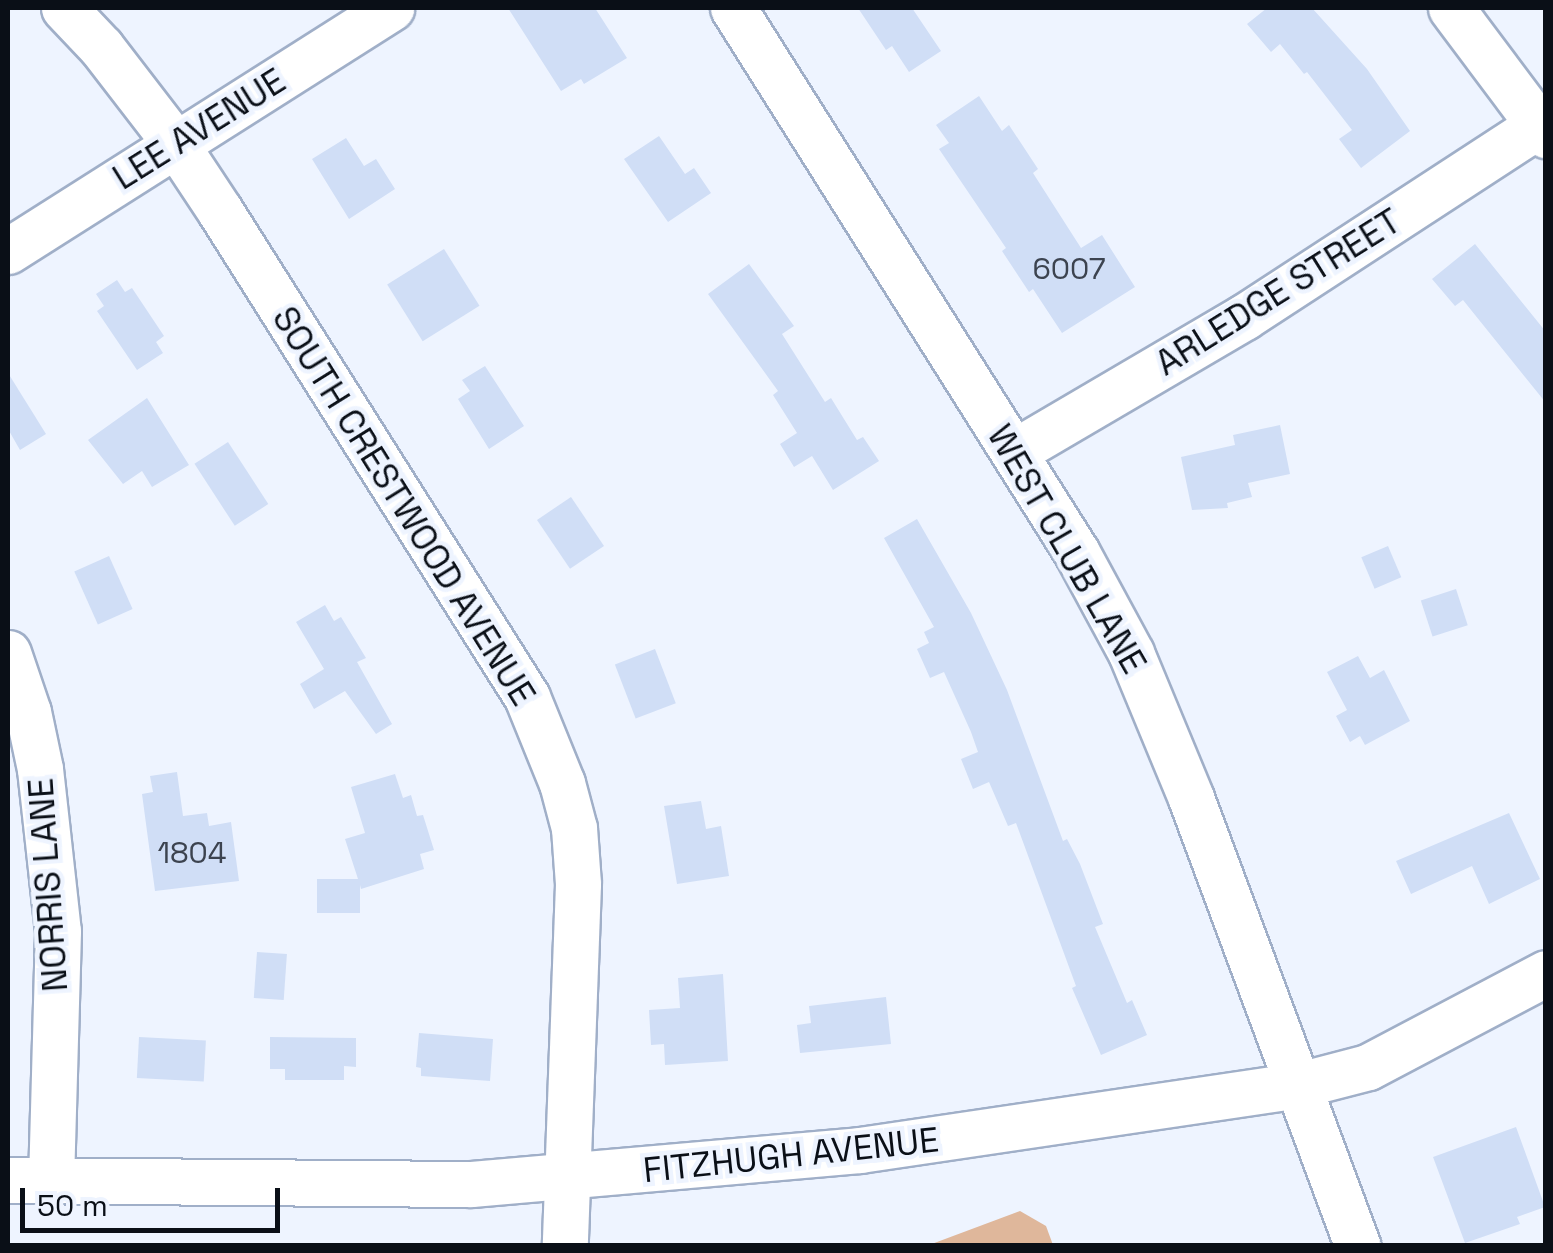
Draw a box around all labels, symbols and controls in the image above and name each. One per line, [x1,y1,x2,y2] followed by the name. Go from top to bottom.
[105,59,293,199] street label: LEE AVENUE
[1148,200,1408,384] street label: ARLEDGE STREET
[1032,251,1106,287] house number: 6007
[264,299,544,713] street label: SOUTH CRESTWOOD AVENUE
[979,417,1155,681] street label: WEST CLUB LANE
[20,777,76,993] street label: NORRIS LANE
[157,835,227,871] house number: 1804
[641,1119,941,1191] street label: FITZHUGH AVENUE
[25,1168,285,1230] scale bar
[37,1186,108,1225] text: 50 m

